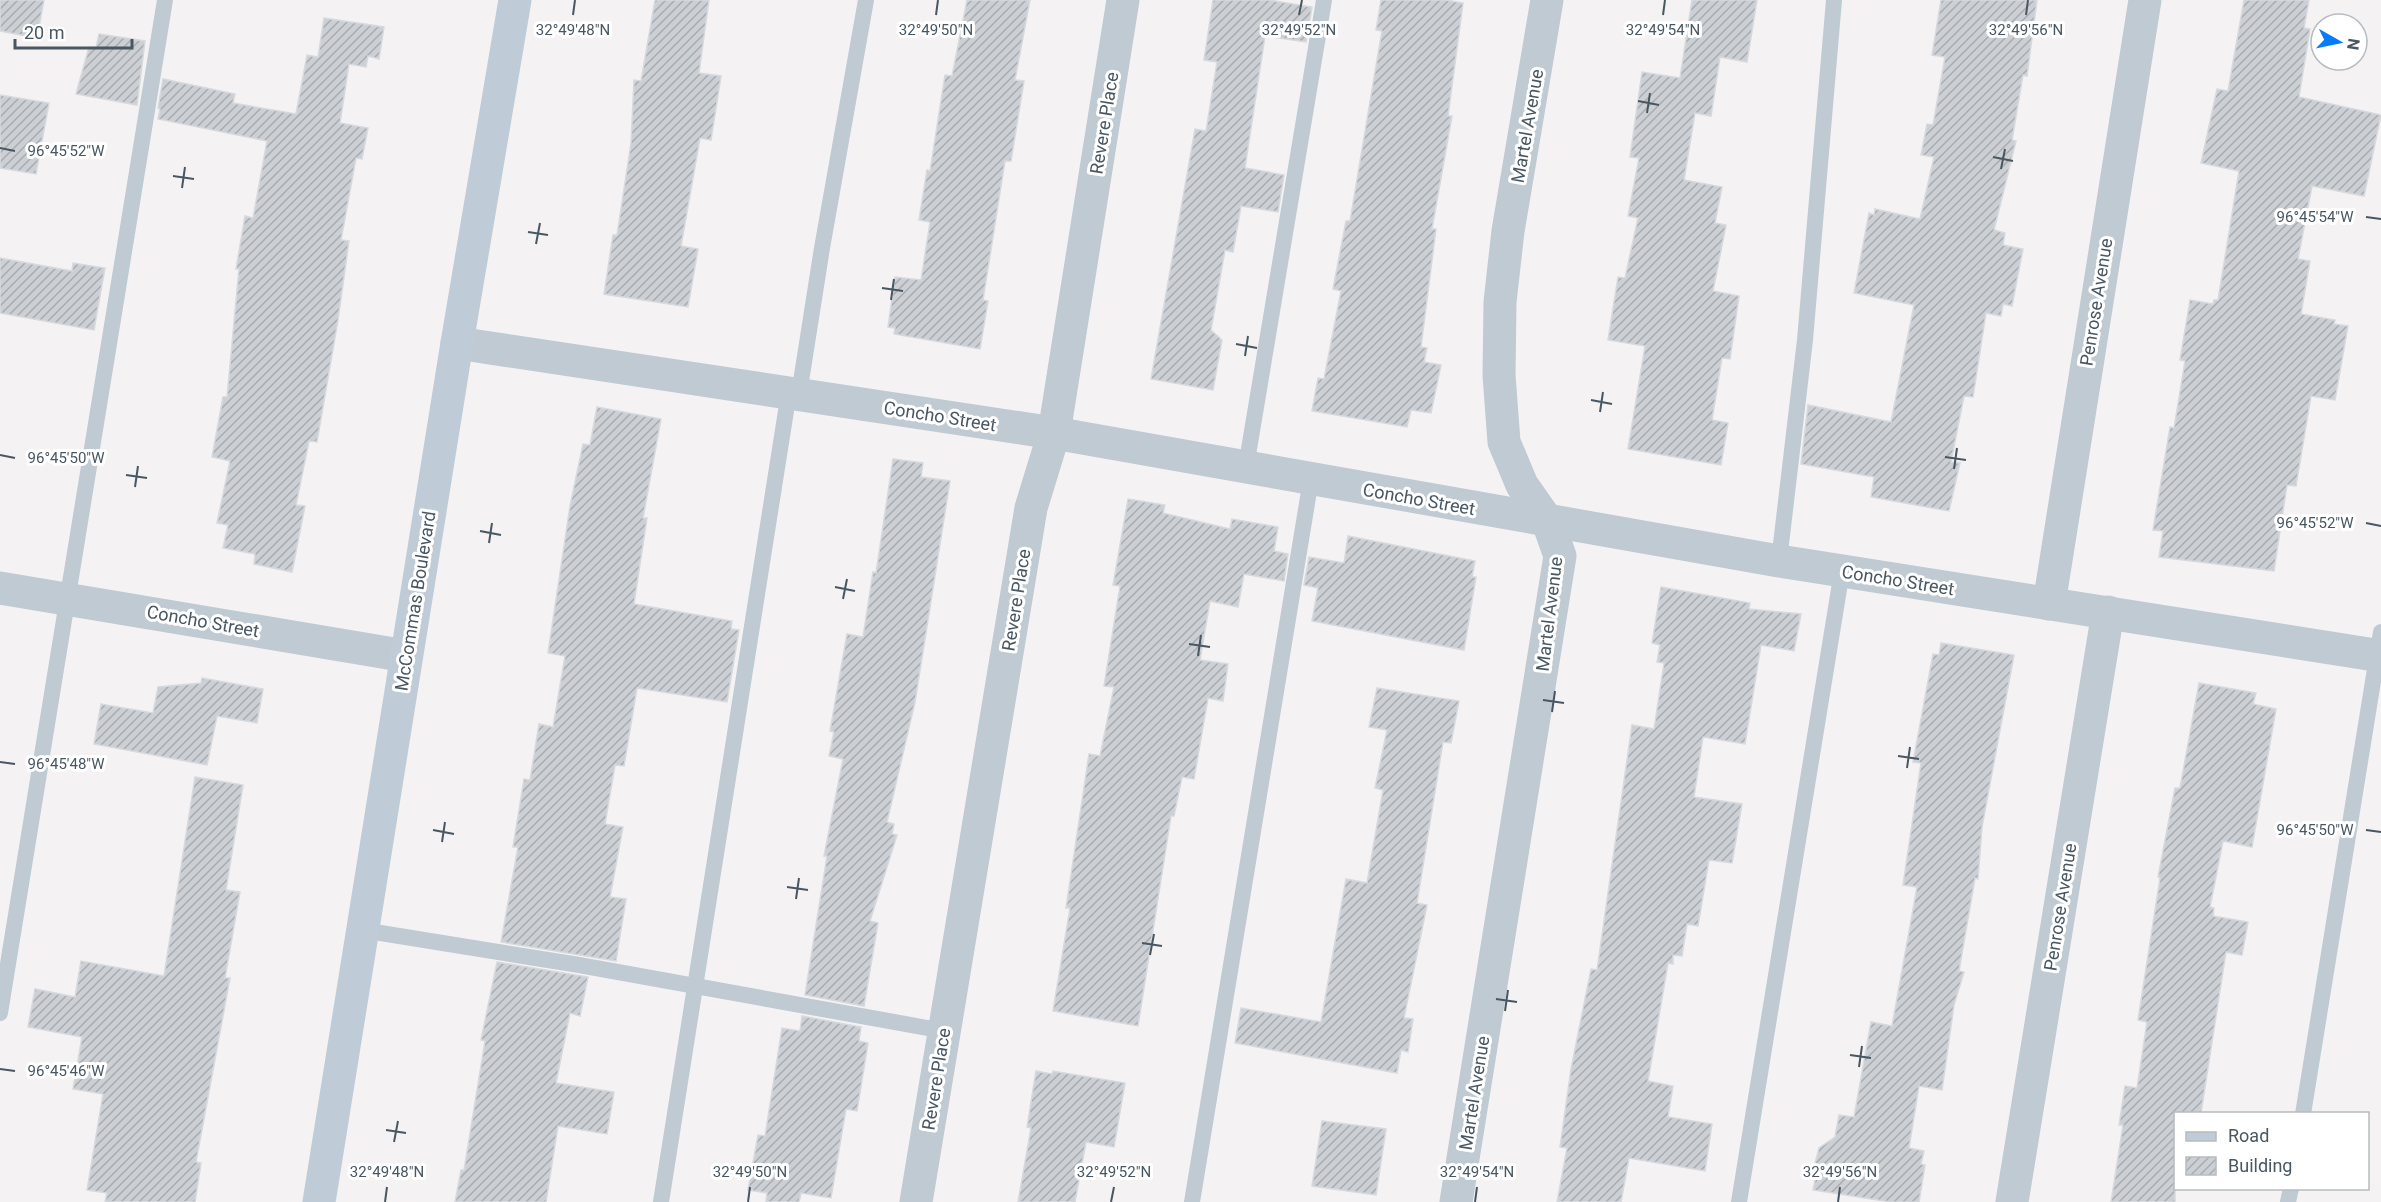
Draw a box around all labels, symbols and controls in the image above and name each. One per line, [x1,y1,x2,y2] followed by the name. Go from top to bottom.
[15,12,132,50] scale bar
[2309,12,2369,72] north arrow
[536,21,610,39] text: 32°49'48"N
[899,21,973,39] text: 32°49'50"N
[1262,21,1336,39] text: 32°49'52"N
[1626,21,1700,39] text: 32°49'54"N
[1989,21,2063,39] text: 32°49'56"N
[24,22,64,43] text: 20 m
[2343,37,2364,51] text: N
[1507,67,1547,185] street label: Martel Avenue
[1086,70,1122,176] street label: Revere Place
[28,142,104,160] text: 96°45'52"W
[2277,208,2353,226] text: 96°45'54"W
[2076,237,2116,367] street label: Penrose Avenue
[882,397,998,435] street label: Concho Street
[28,449,104,467] text: 96°45'50"W
[1361,479,1477,519] street label: Concho Street
[390,510,440,692] street label: McCommas Boulevard
[2277,514,2353,532] text: 96°45'52"W
[998,547,1034,653] street label: Revere Place
[1532,556,1566,672] street label: Martel Avenue
[1840,561,1956,599] street label: Concho Street
[145,601,261,641] street label: Concho Street
[28,755,104,773] text: 96°45'48"W
[2277,821,2353,839] text: 96°45'50"W
[2040,842,2080,972] street label: Penrose Avenue
[918,1026,954,1132] street label: Revere Place
[1455,1034,1493,1152] street label: Martel Avenue
[28,1062,104,1080] text: 96°45'46"W
[2174,1112,2369,1190] legend
[2228,1125,2269,1146] text: Road
[2228,1155,2292,1176] text: Building
[350,1163,424,1181] text: 32°49'48"N
[713,1163,787,1181] text: 32°49'50"N
[1077,1163,1151,1181] text: 32°49'52"N
[1440,1163,1514,1181] text: 32°49'54"N
[1803,1163,1877,1181] text: 32°49'56"N

